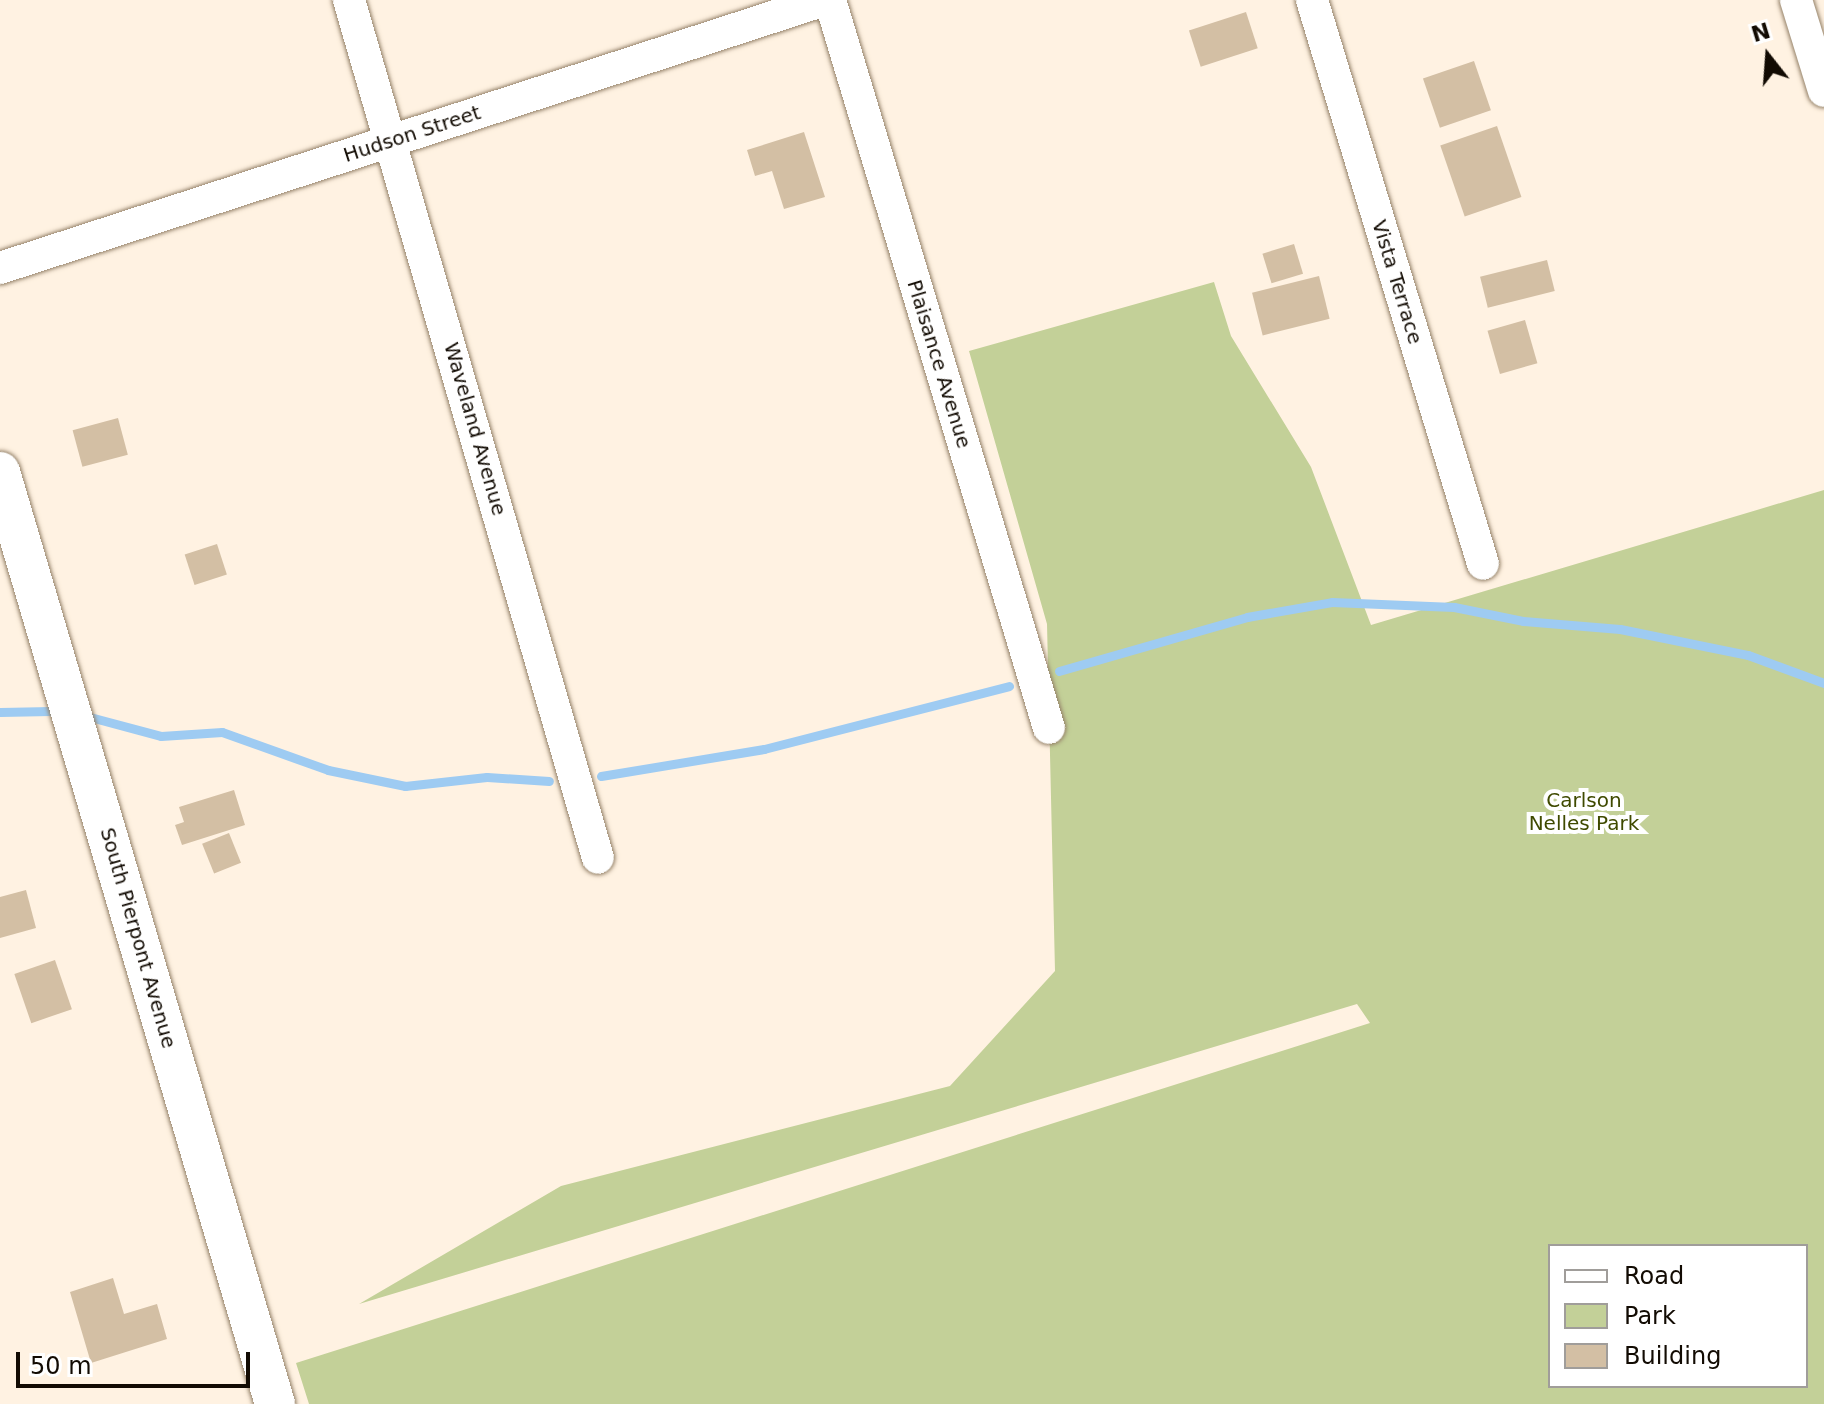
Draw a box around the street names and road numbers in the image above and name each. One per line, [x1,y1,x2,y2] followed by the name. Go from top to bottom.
[340,101,484,167] street label: Hudson Street
[1367,217,1427,347] street label: Vista Terrace
[902,277,976,451] street label: Plaisance Avenue
[439,340,511,518] street label: Waveland Avenue
[95,825,181,1051] street label: South Pierpont Avenue

